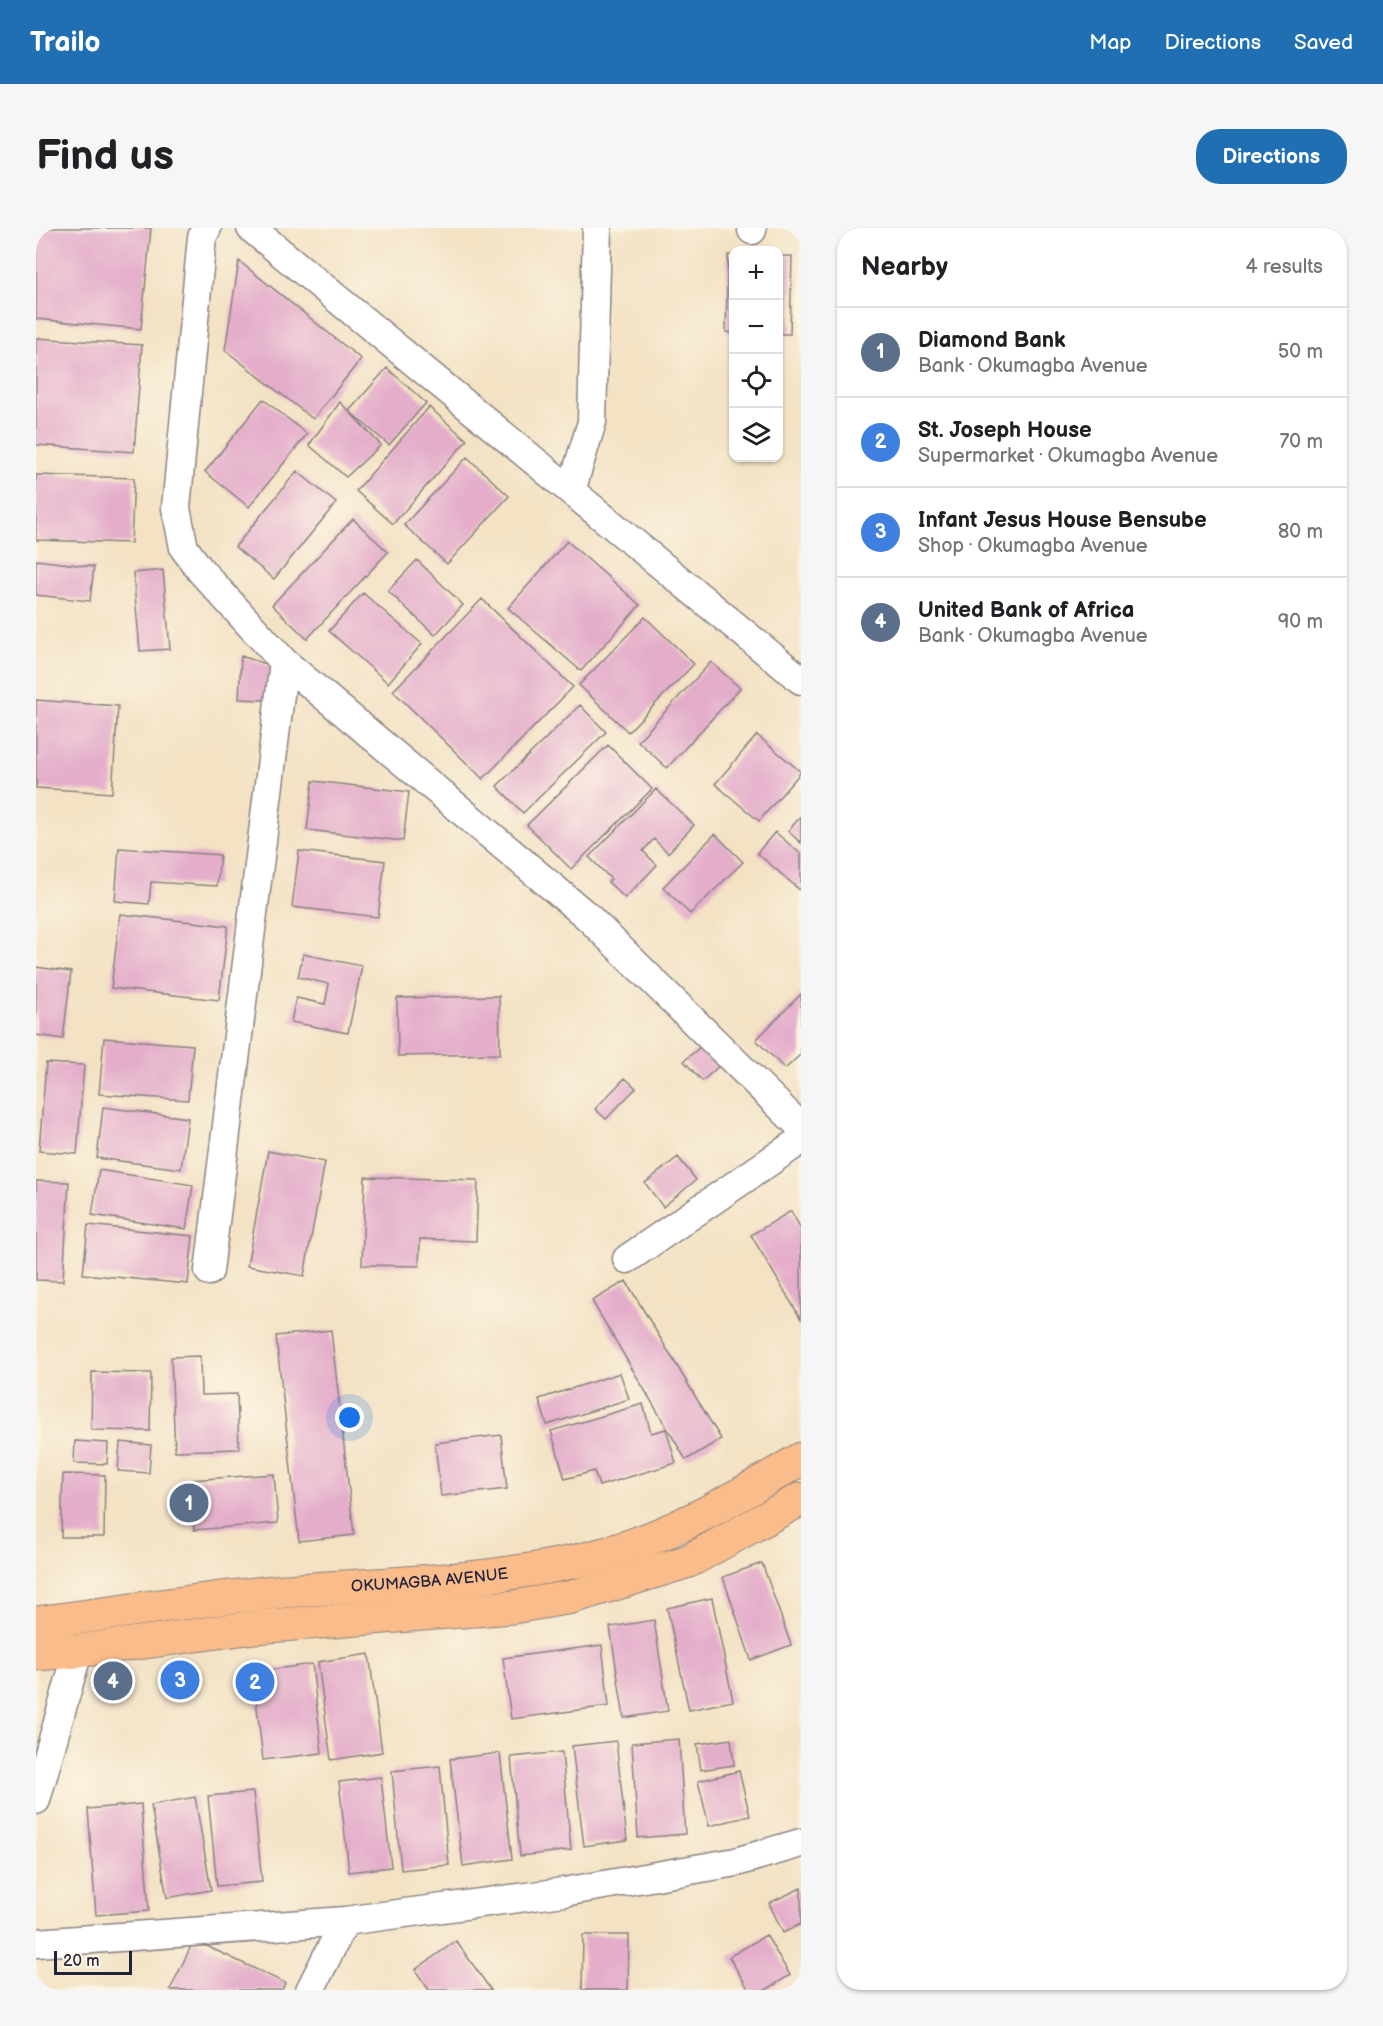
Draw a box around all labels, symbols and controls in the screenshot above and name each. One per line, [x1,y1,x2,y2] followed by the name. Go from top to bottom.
[30,26,101,59] text: Trailo
[1089,30,1132,55] text: Map
[1165,30,1261,55] text: Directions
[1294,30,1353,55] text: Saved
[1196,129,1347,184] button: Directions
[36,131,174,182] text: Find us
[729,246,783,462] map controls
[729,246,783,300] button: +
[861,252,948,283] text: Nearby
[1245,255,1323,279] text: 4 results
[729,300,783,354] button: −
[918,327,1066,354] text: Diamond Bank
[876,340,885,364] text: 1
[1278,340,1323,364] text: 50 m
[729,354,783,408] button: locate
[918,354,1148,378] text: Bank · Okumagba Avenue
[729,408,783,462] button: layers
[918,417,1092,444] text: St. Joseph House
[875,430,886,454] text: 2
[1279,430,1323,454] text: 70 m
[918,444,1218,468] text: Supermarket · Okumagba Avenue
[918,507,1207,534] text: Infant Jesus House Bensube
[875,520,886,544] text: 3
[1278,520,1323,544] text: 80 m
[918,534,1148,558] text: Shop · Okumagba Avenue
[918,597,1134,624] text: United Bank of Africa
[875,610,886,634] text: 4
[1278,610,1323,634] text: 90 m
[918,624,1148,648] text: Bank · Okumagba Avenue
[335,1403,364,1432] your location
[170,1480,208,1526] pin: 1
[350,1564,509,1596] street label: OKUMAGBA AVENUE
[94,1658,133,1704] pin: 4
[160,1658,200,1702] pin: 3
[236,1660,274,1704] pin: 2
[54,1948,132,1976] scale bar
[63,1952,99,1971] text: 20 m

